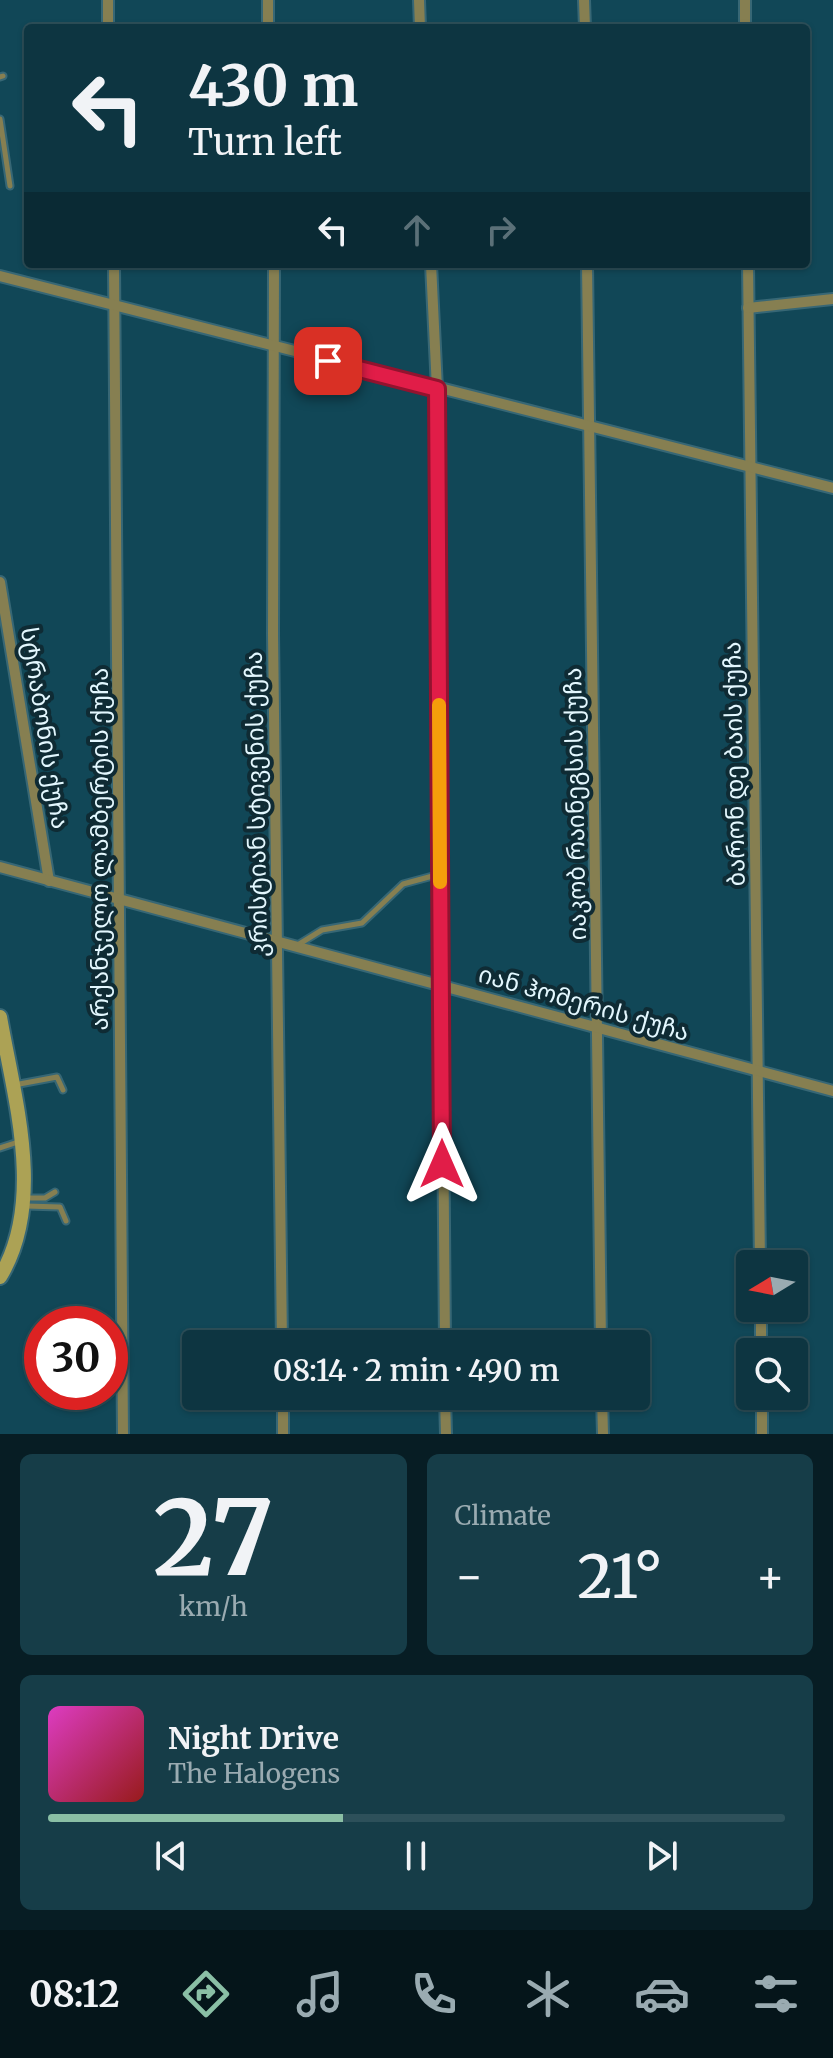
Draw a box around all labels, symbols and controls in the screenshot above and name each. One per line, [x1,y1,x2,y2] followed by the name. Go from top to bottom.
[188,51,358,121] text: 430 m
[56,56,160,160] icon: left
[188,120,342,165] text: Turn left
[311,208,355,252] icon: left
[395,208,439,252] icon: ahead
[479,208,523,252] icon: right
[294,327,362,395] pin
[306,339,350,383] icon: arrive
[14,625,76,831] street label: სტრაბონის ქუჩა
[716,641,752,887] street label: ბარონ დე ბაის ქუჩა
[238,651,274,957] street label: კრისტიან სტივენის ქუჩა
[557,667,593,941] street label: იაკობ რაინეგსის ქუჩა
[84,668,115,1030] street label: არქანჯელო ლამბერტის ქუჩა
[475,958,693,1048] street label: იან ჰომერის ქუჩა
[400,1122,484,1206] position arrow
[736,1250,808,1322] north arrow
[736,1250,808,1410] map controls
[24,1306,128,1410] speed limit sign: 30
[736,1338,808,1410] button: search
[273,1351,559,1389] text: 08:14 · 2 min · 490 m
[153,1473,273,1603] text: 27
[455,1499,551,1532] text: Climate
[577,1539,662,1614] text: 21°
[455,1549,484,1604] text: −
[756,1549,785,1604] text: +
[179,1590,248,1623] text: km/h
[168,1719,339,1757] text: Night Drive
[168,1757,340,1790] text: The Halogens
[149,1834,193,1878] icon: previous
[394,1834,438,1878] icon: pause
[640,1834,684,1878] icon: next
[178,1966,234,2022] icon: directions
[292,1966,348,2022] icon: music
[406,1966,462,2022] icon: phone
[520,1966,576,2022] icon: climate
[634,1966,690,2022] icon: car
[748,1966,804,2022] icon: filters
[29,1972,120,2017] text: 08:12

